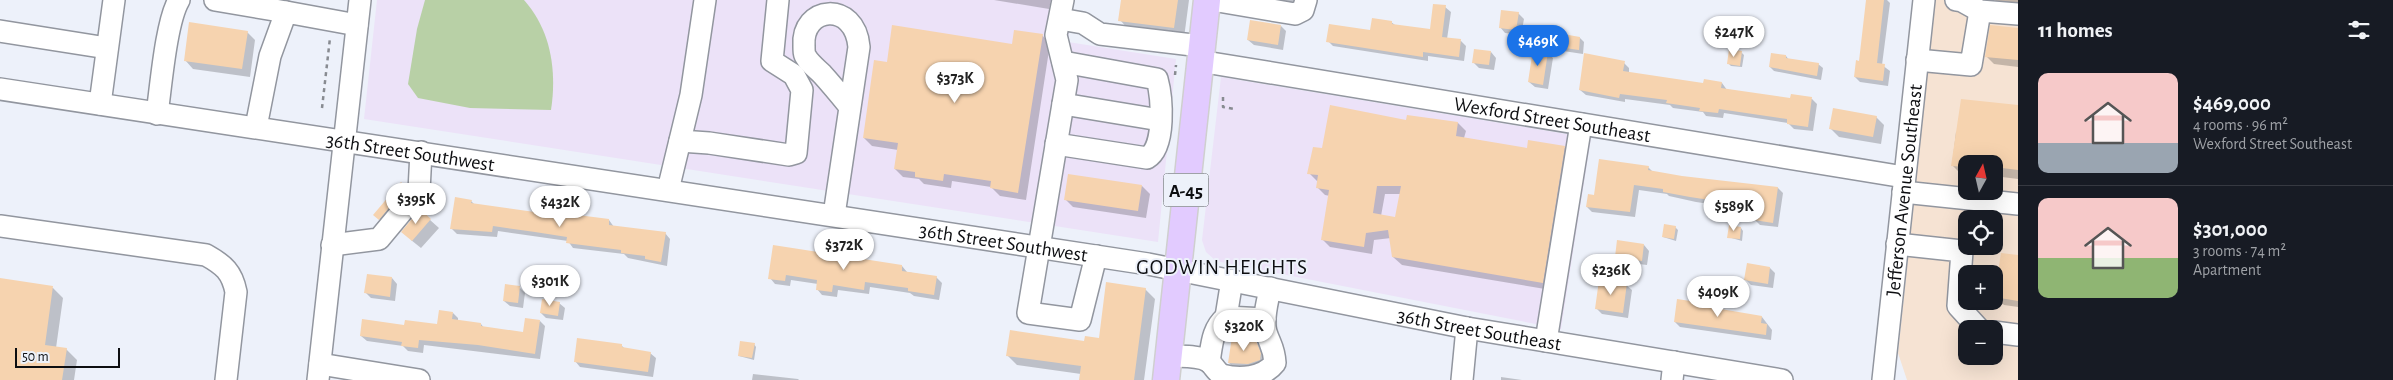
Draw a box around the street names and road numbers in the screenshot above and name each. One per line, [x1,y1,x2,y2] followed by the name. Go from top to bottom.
[1883,83,1926,297] street label: Jefferson Avenue Southeast
[1452,94,1653,146] street label: Wexford Street Southeast
[325,130,496,175] street label: 36th Street Southwest
[1164,174,1208,206] road number: A-45
[918,220,1089,266] street label: 36th Street Southwest
[1395,305,1563,355] street label: 36th Street Southeast

